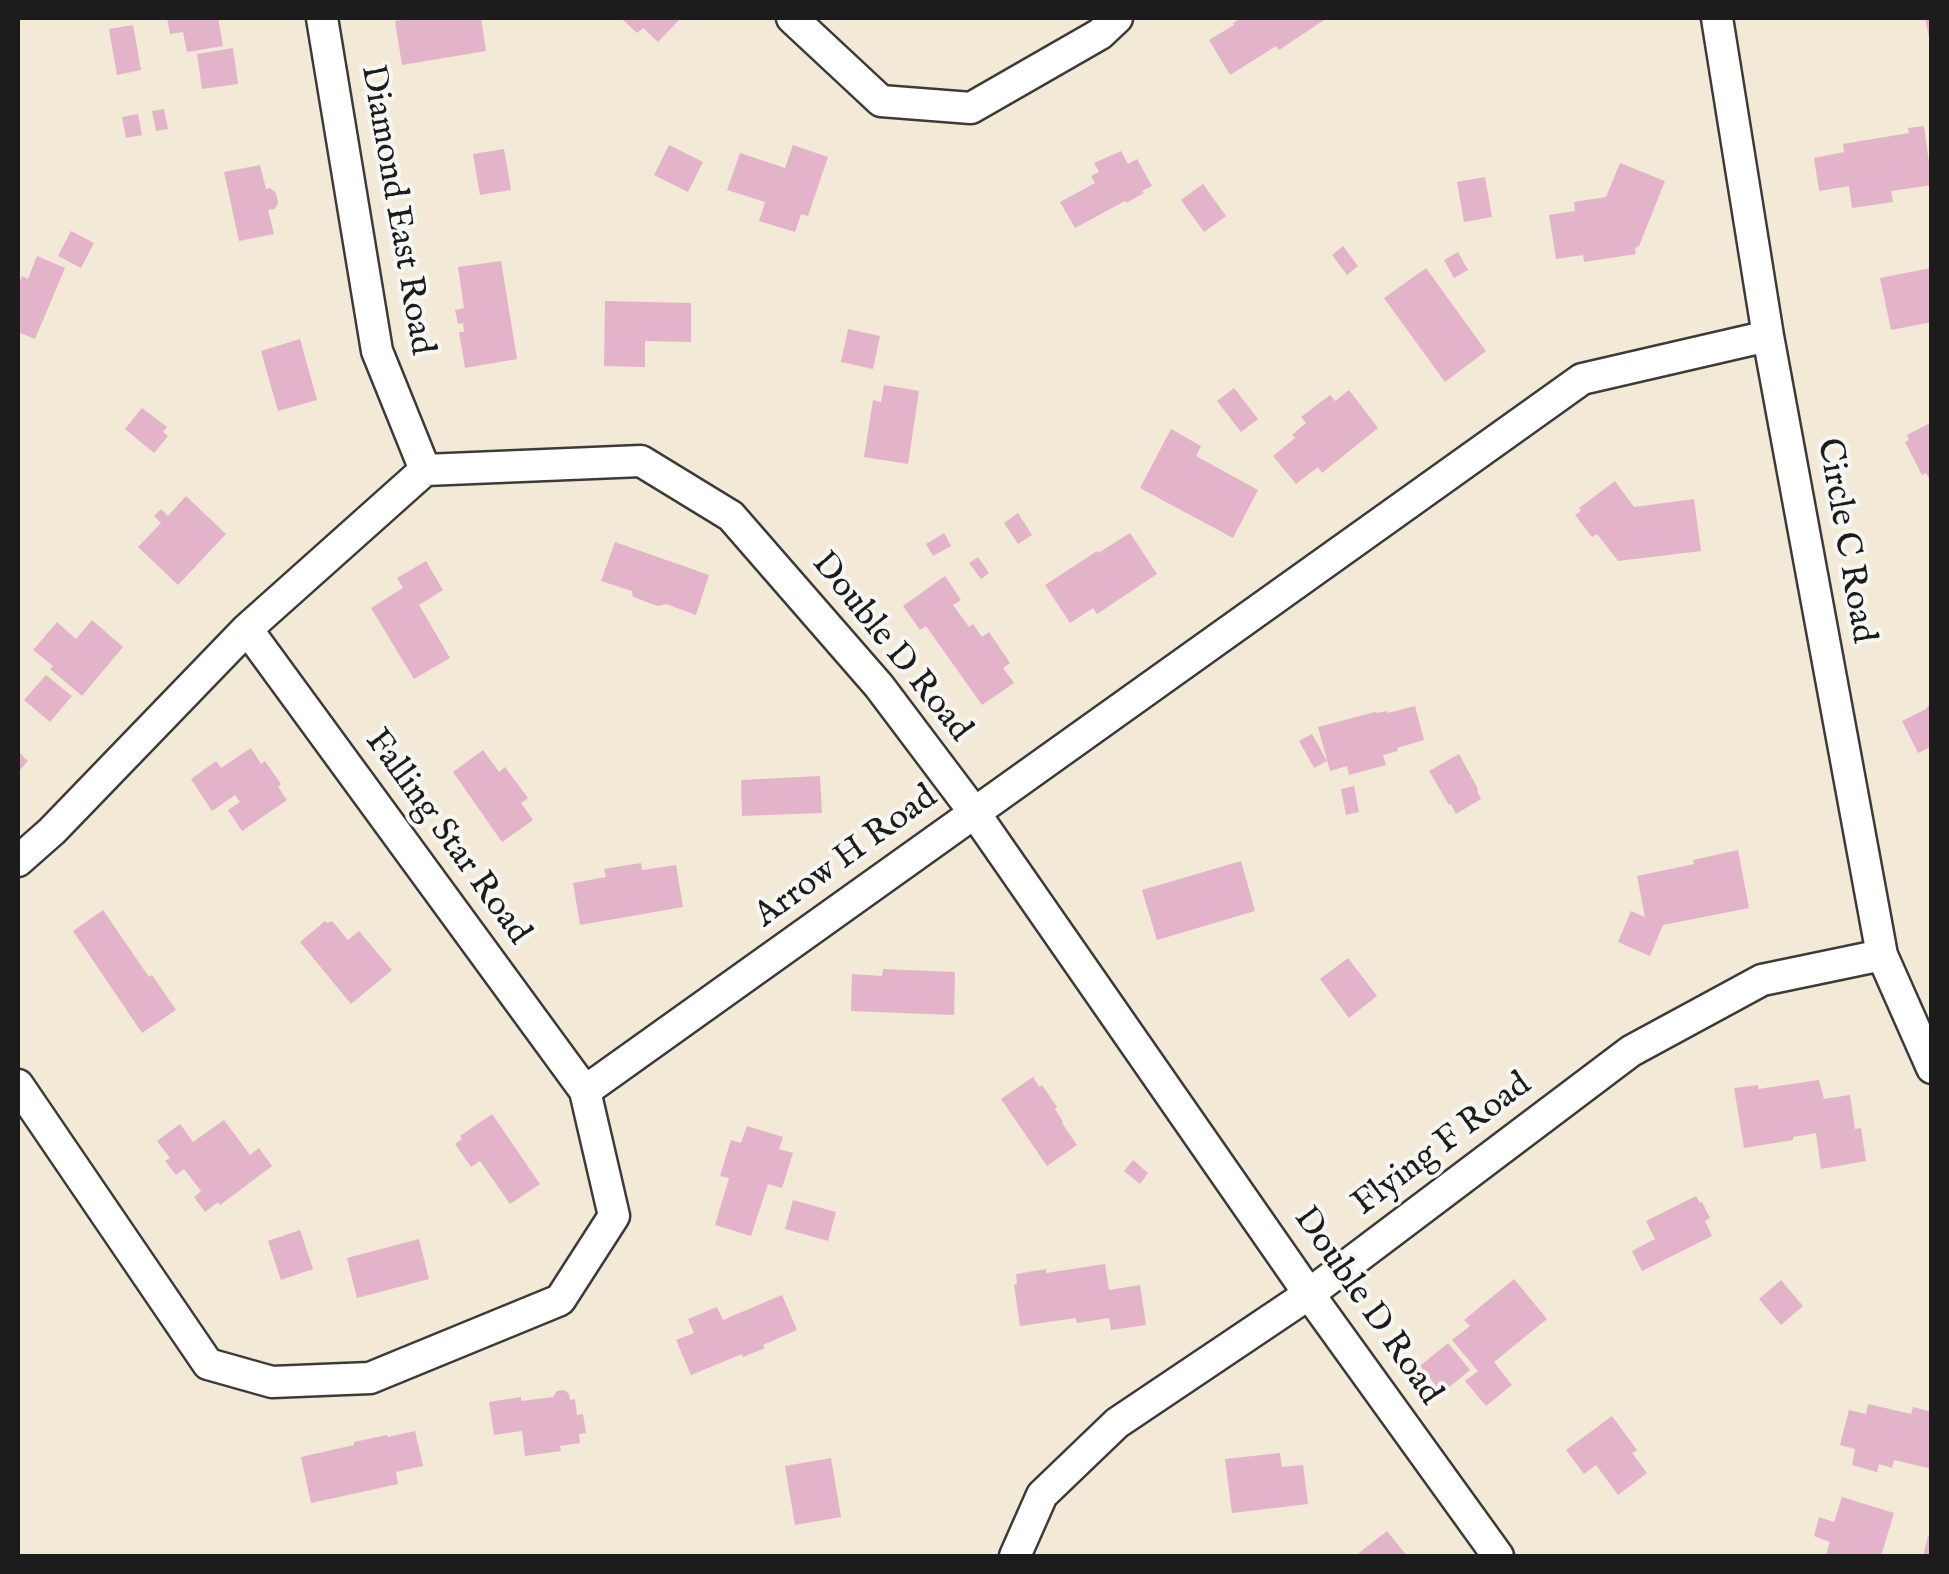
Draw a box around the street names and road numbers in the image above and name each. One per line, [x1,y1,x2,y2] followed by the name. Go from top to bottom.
[349,62,441,358] street label: Diamond East Road
[1805,435,1883,647] street label: Circle C Road
[801,545,979,751] street label: Double D Road
[354,722,538,954] street label: Falling Star Road
[748,778,946,938] street label: Arrow H Road
[1346,1065,1540,1227] street label: Flying F Road
[1282,1200,1450,1414] street label: Double D Road

